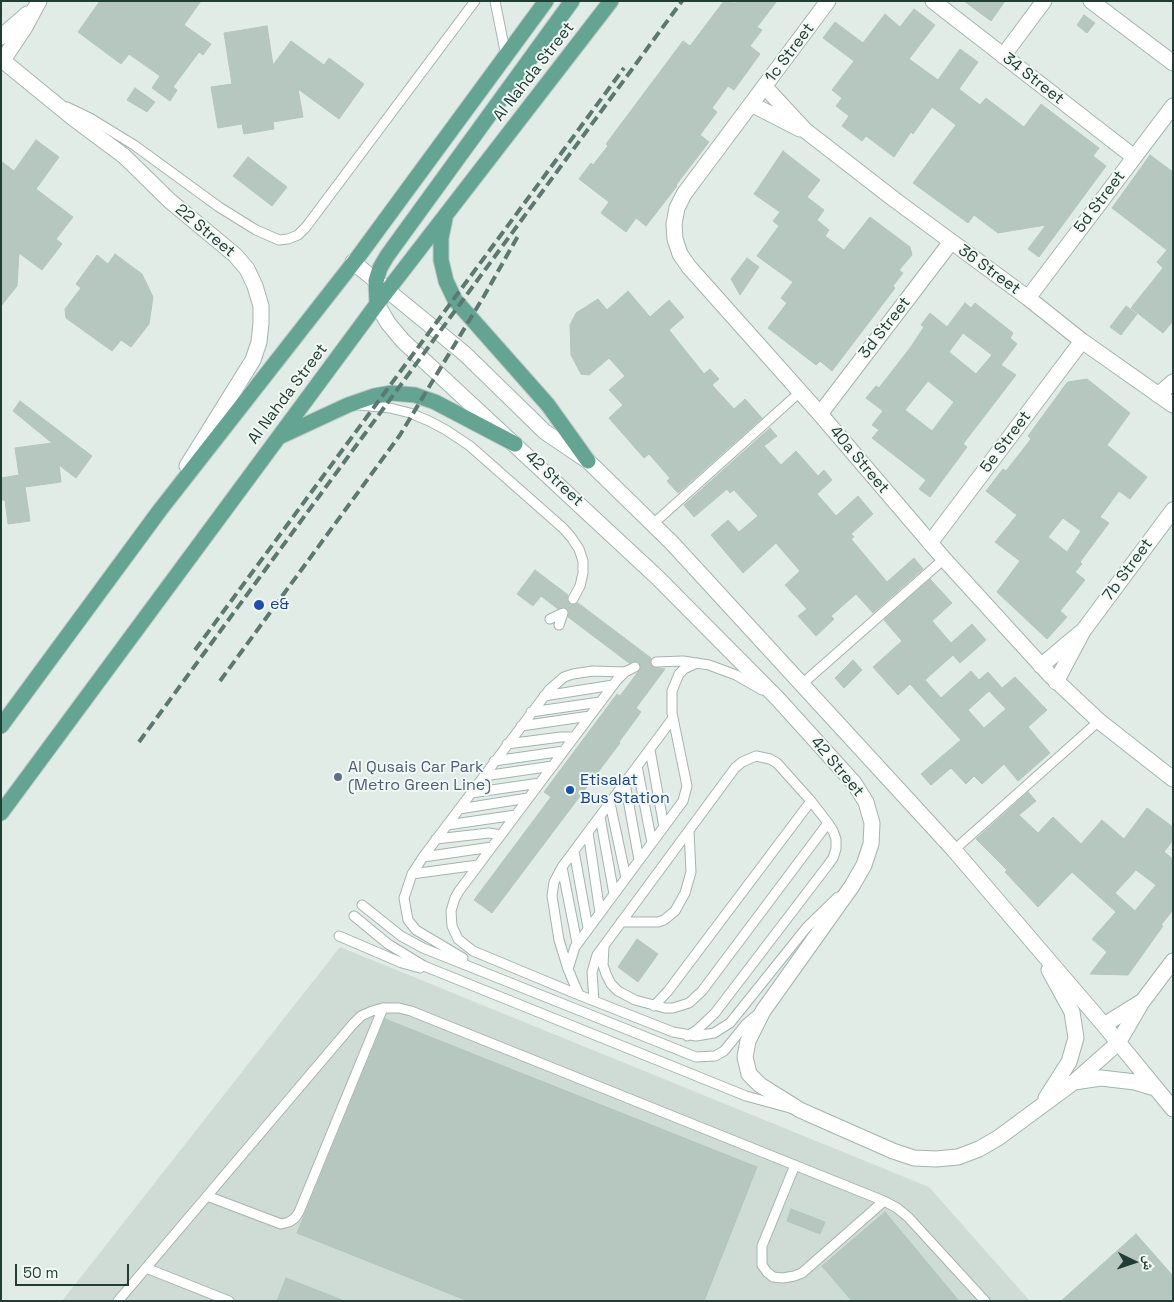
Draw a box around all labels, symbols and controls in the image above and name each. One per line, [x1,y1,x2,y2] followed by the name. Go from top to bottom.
[489,19,579,125] street label: Al Nahda Street
[761,20,819,86] street label: 1c Street
[998,49,1068,109] street label: 34 Street
[1070,167,1130,237] street label: 5d Street
[171,200,239,262] street label: 22 Street
[954,241,1024,299] street label: 36 Street
[855,293,915,363] street label: 3d Street
[244,340,332,448] street label: Al Nahda Street
[977,407,1035,477] street label: 5e Street
[825,422,893,498] street label: 40a Street
[521,447,587,511] street label: 42 Street
[1099,535,1157,605] street label: 7b Street
[270,595,289,615] place label: e&
[252,598,266,612] marker: e&
[806,733,868,801] street label: 42 Street
[348,758,491,796] place label: Al Qusais Car Park (Metro Green Line)
[332,771,344,783] marker: Al Qusais Car Park (Metro Green Line)
[580,771,670,809] place label: Etisalat Bus Station
[564,784,576,796] marker: Etisalat Bus Station
[1109,1237,1159,1287] north arrow
[18,1254,131,1286] scale bar
[1139,1255,1158,1271] text: ش
[23,1263,58,1282] text: 50 m

